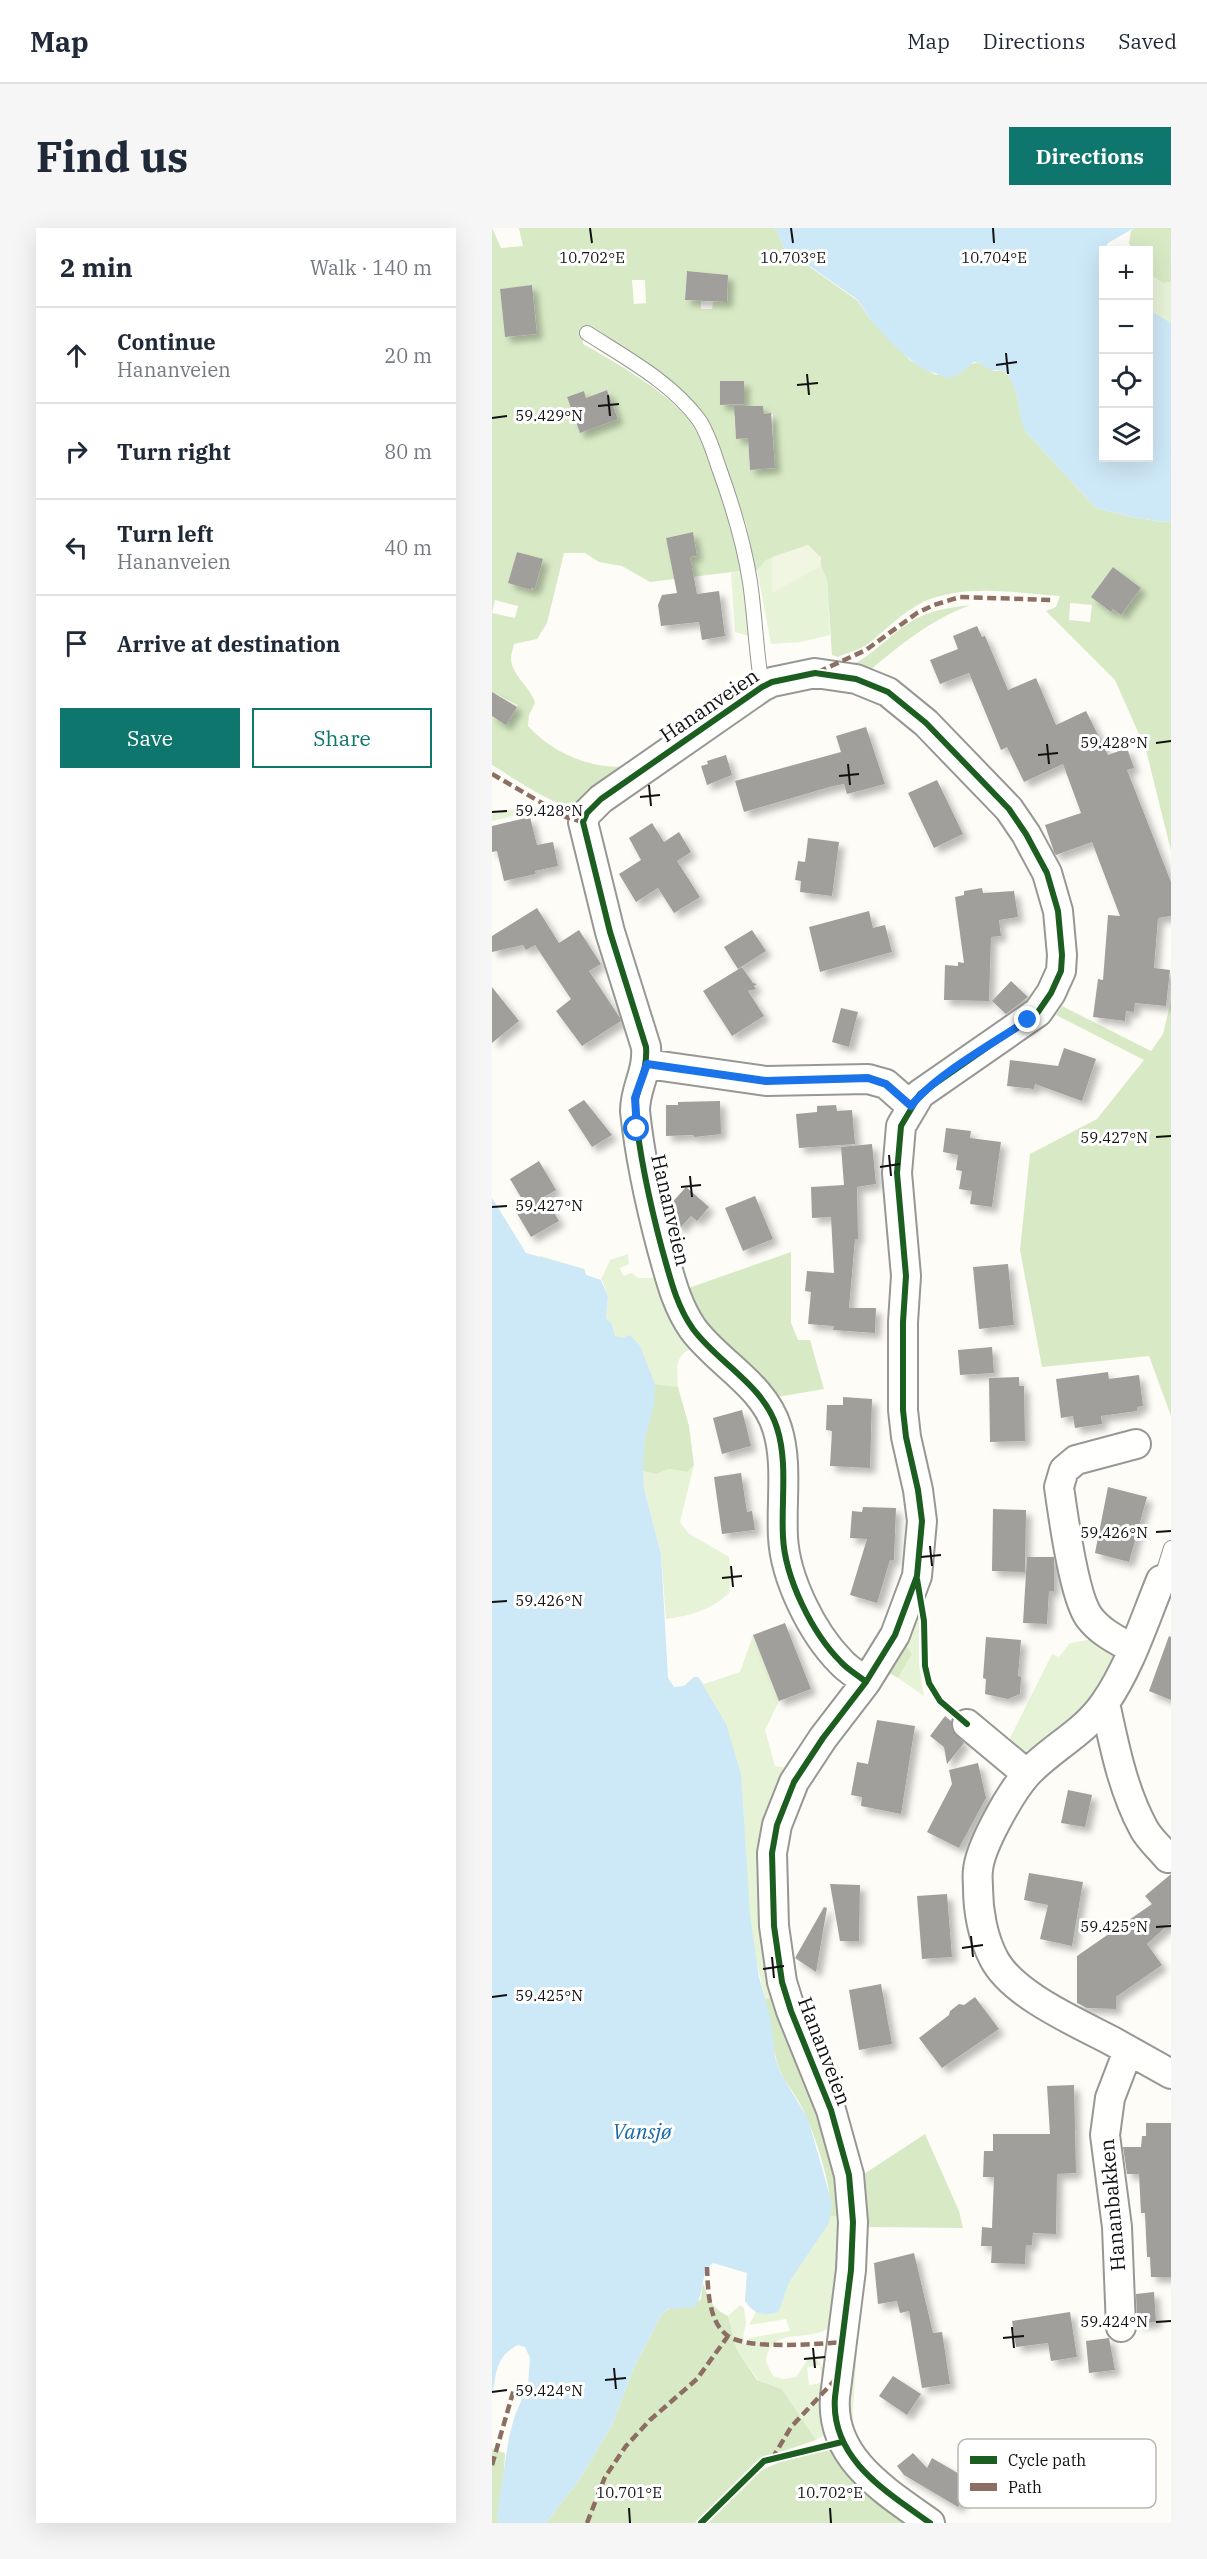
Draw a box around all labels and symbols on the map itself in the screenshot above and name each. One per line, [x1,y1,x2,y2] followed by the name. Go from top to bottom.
[559,248,625,267] text: 10.702°E
[760,248,826,267] text: 10.703°E
[961,248,1027,267] text: 10.704°E
[515,406,583,425] text: 59.429°N
[654,662,764,748] street label: Hananveien
[1080,733,1148,752] text: 59.428°N
[515,801,583,820] text: 59.428°N
[1014,1006,1040,1032] route end
[623,1115,649,1141] route start
[1080,1128,1148,1147] text: 59.427°N
[645,1151,697,1269] street label: Hananveien
[515,1196,583,1215] text: 59.427°N
[1080,1523,1148,1542] text: 59.426°N
[515,1591,583,1610] text: 59.426°N
[1080,1917,1148,1936] text: 59.425°N
[515,1986,583,2005] text: 59.425°N
[792,1993,858,2109] street label: Hananveien
[613,2117,673,2145] water label: Vansjø
[1093,2137,1131,2272] street label: Hananbakken
[1080,2312,1148,2331] text: 59.424°N
[515,2381,583,2400] text: 59.424°N
[958,2439,1156,2508] legend
[1008,2450,1086,2470] text: Cycle path
[1008,2477,1042,2497] text: Path
[596,2483,662,2502] text: 10.701°E
[797,2483,863,2502] text: 10.702°E

